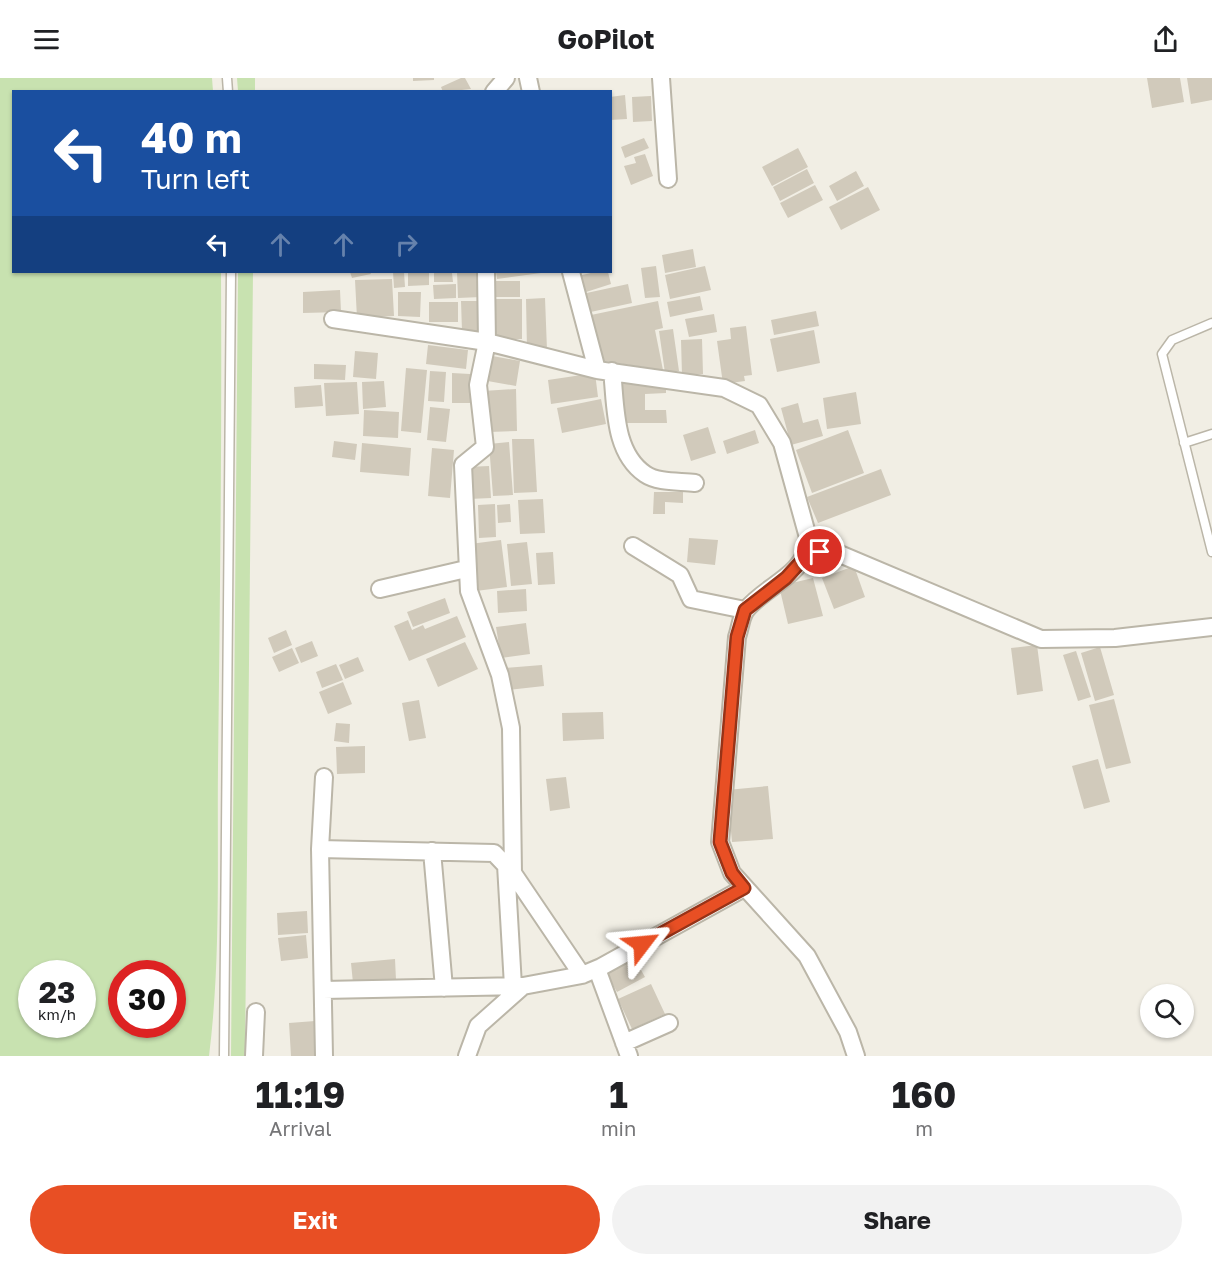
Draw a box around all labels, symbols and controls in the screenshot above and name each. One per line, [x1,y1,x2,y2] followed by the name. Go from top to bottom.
[30,23,63,56] icon: menu
[557,23,655,55] text: GoPilot
[1149,23,1182,56] icon: share
[141,112,242,162] text: 40 m
[42,114,120,192] icon: left
[141,163,250,195] text: Turn left
[201,228,234,261] icon: left
[264,228,297,261] icon: ahead
[327,228,360,261] icon: ahead
[390,228,423,261] icon: right
[794,526,845,577] pin
[803,535,836,568] icon: arrive
[610,912,674,976] position arrow
[108,960,186,1038] speed limit sign: 30
[39,974,75,1010] text: 23
[1140,984,1194,1038] map controls
[1140,984,1194,1038] button: search
[38,1005,76,1023] text: km/h
[255,1073,345,1116] text: 11:19
[609,1073,628,1116] text: 1
[892,1073,957,1116] text: 160
[269,1116,332,1140] text: Arrival
[601,1116,636,1140] text: min
[915,1116,933,1140] text: m
[30,1185,600,1254] button: Exit
[612,1185,1182,1254] button: Share

